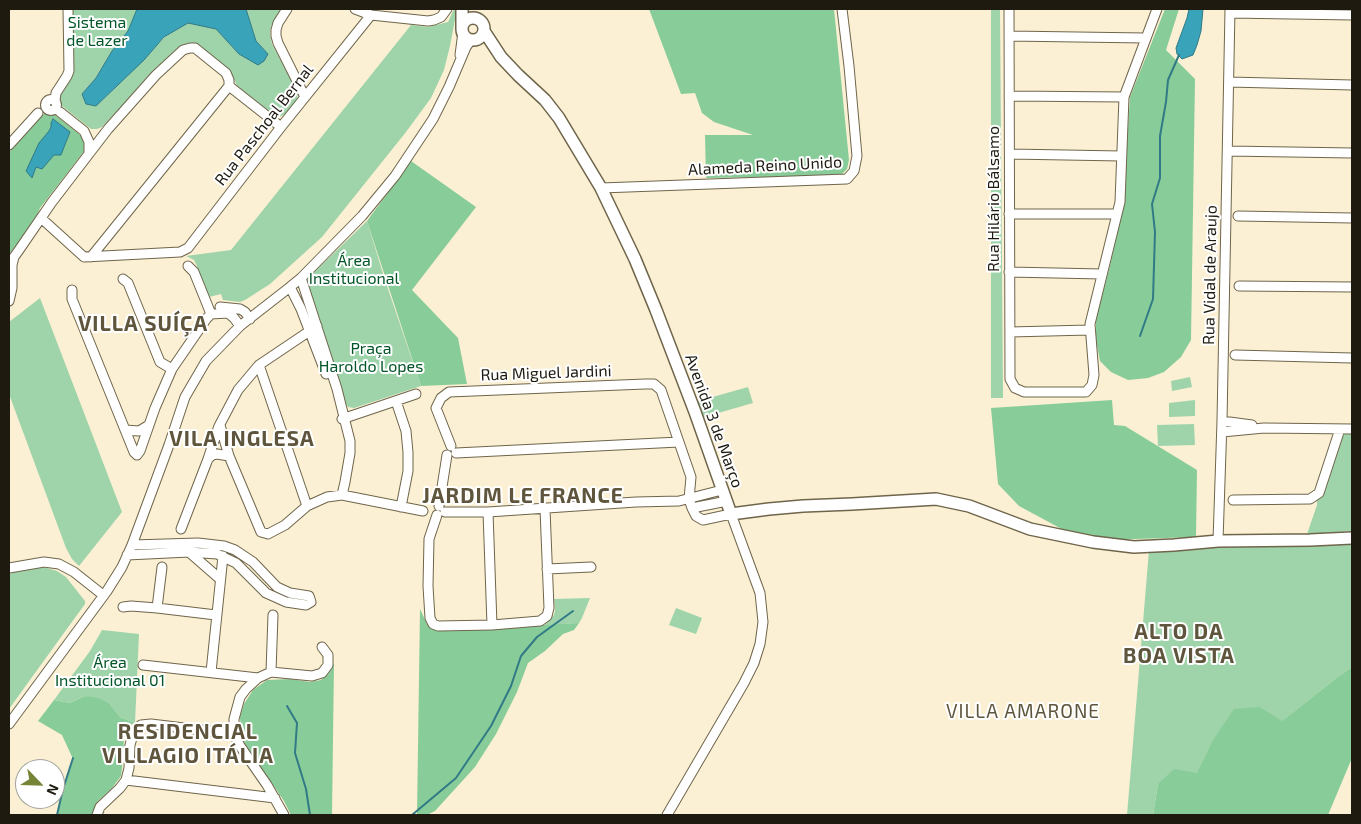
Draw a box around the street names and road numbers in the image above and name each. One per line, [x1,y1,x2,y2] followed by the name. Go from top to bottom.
[211,60,317,190] street label: Rua Paschoal Bernal
[984,126,1004,272] street label: Rua Hilário Bálsamo
[688,152,842,180] street label: Alameda Reino Unido
[1199,205,1221,345] street label: Rua Vidal de Araujo
[681,351,747,491] street label: Avenida 3 de Março
[480,361,612,385] street label: Rua Miguel Jardini

